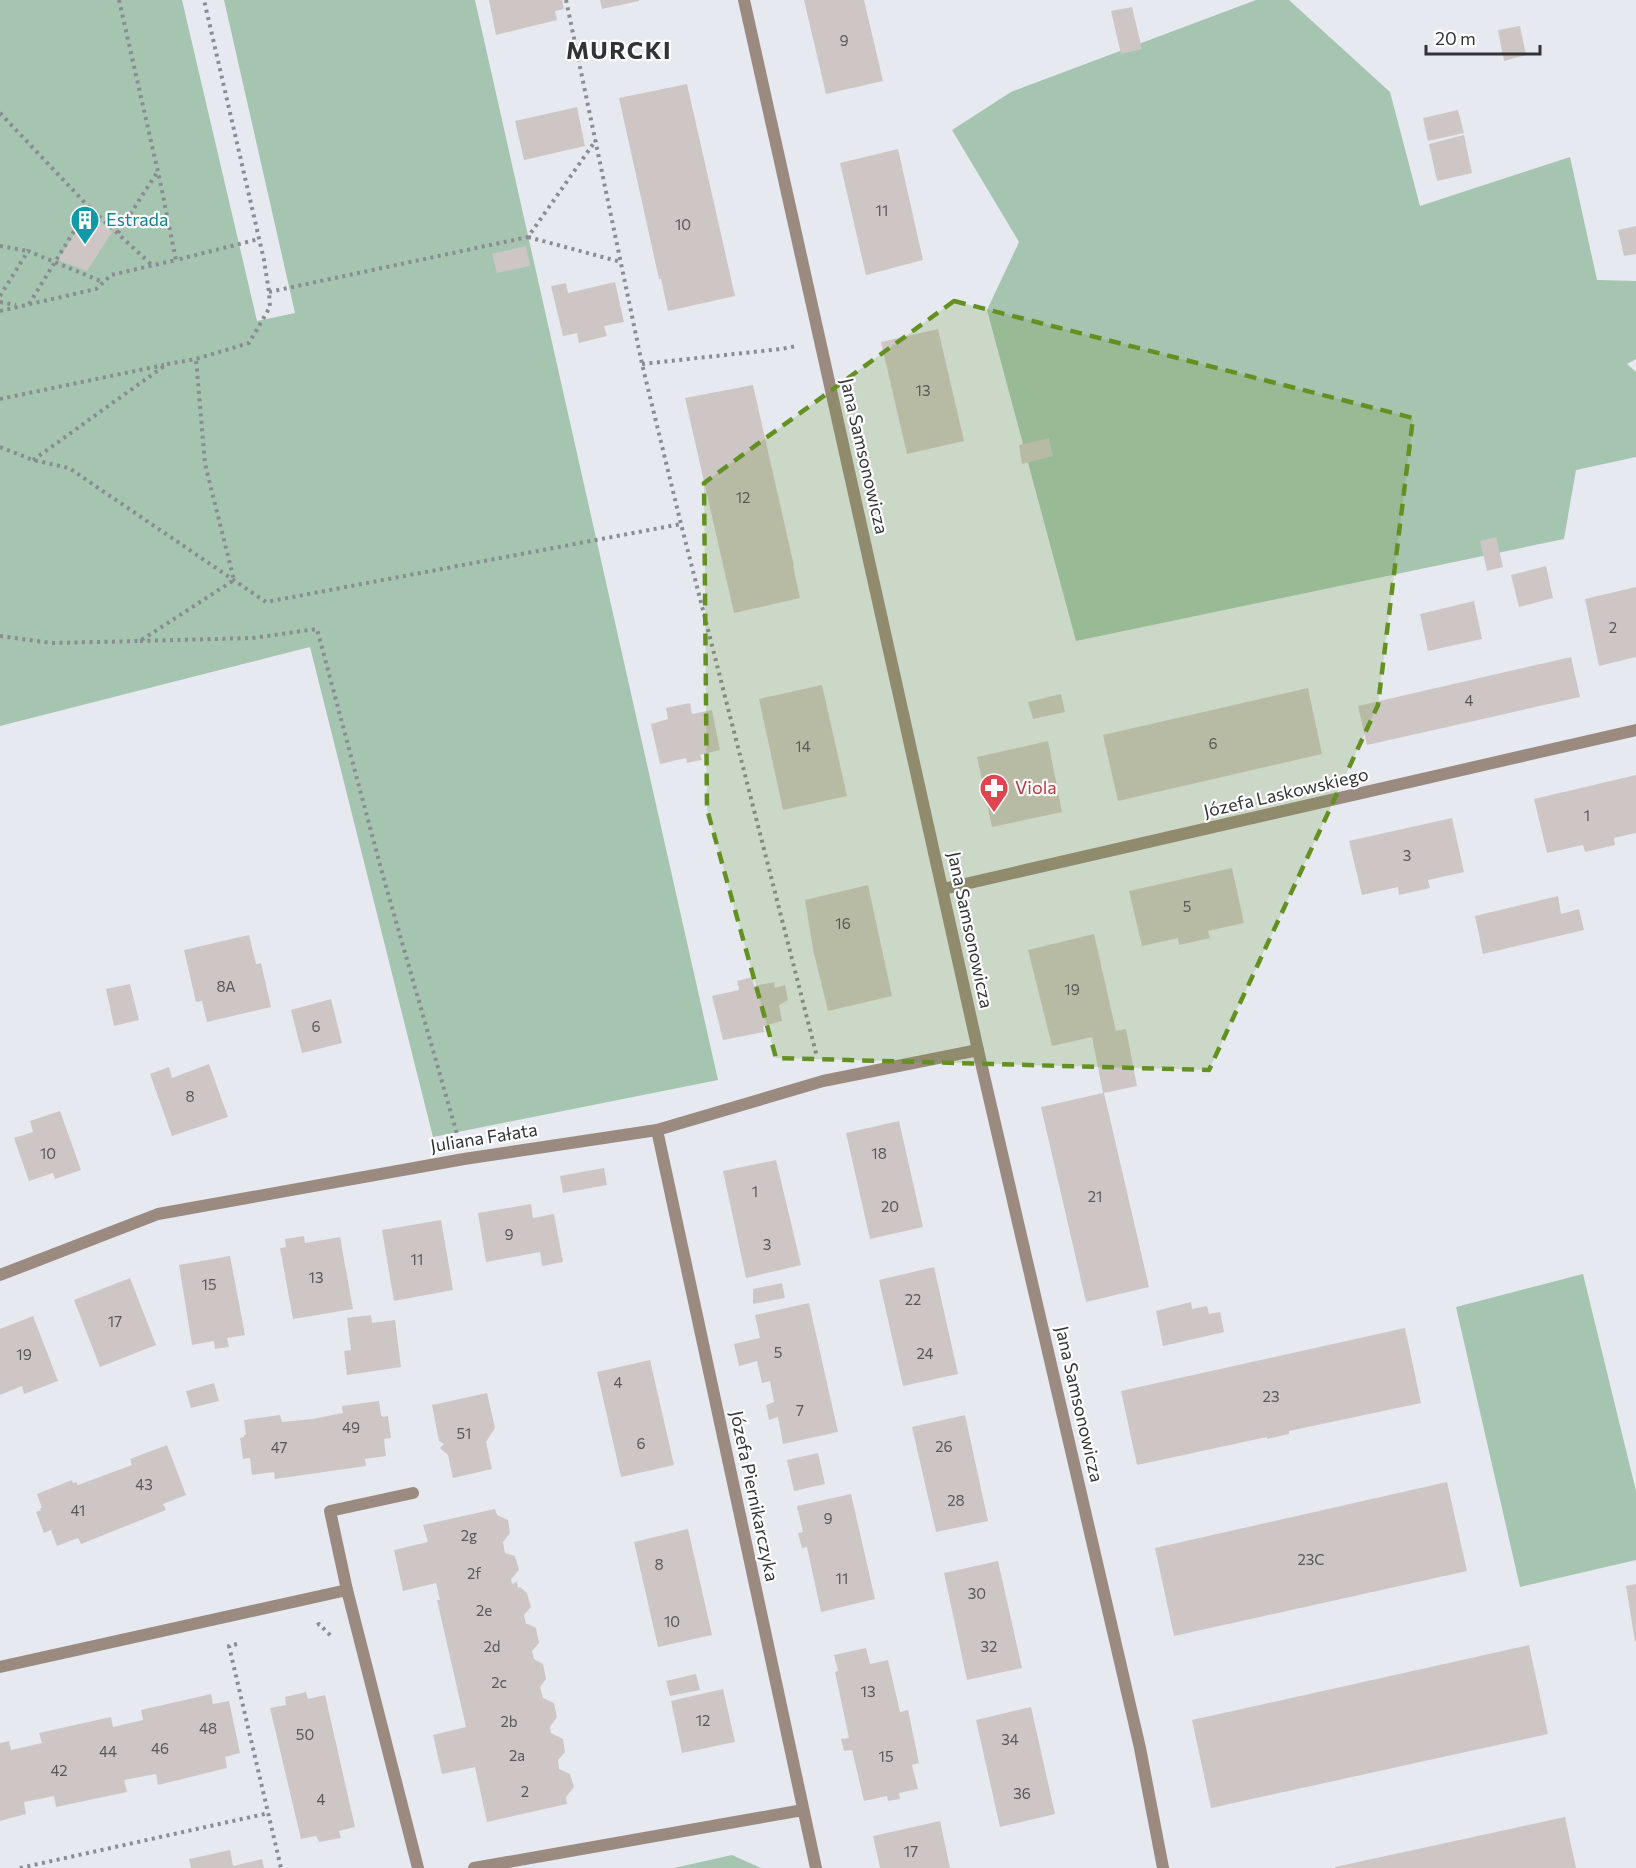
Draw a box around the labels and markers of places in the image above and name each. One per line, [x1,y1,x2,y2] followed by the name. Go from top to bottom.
[69,204,101,246] building icon: Estrada
[106,208,168,230] place label: Estrada
[978,772,1010,814] pharmacy icon: Viola
[1015,776,1057,798] place label: Viola

